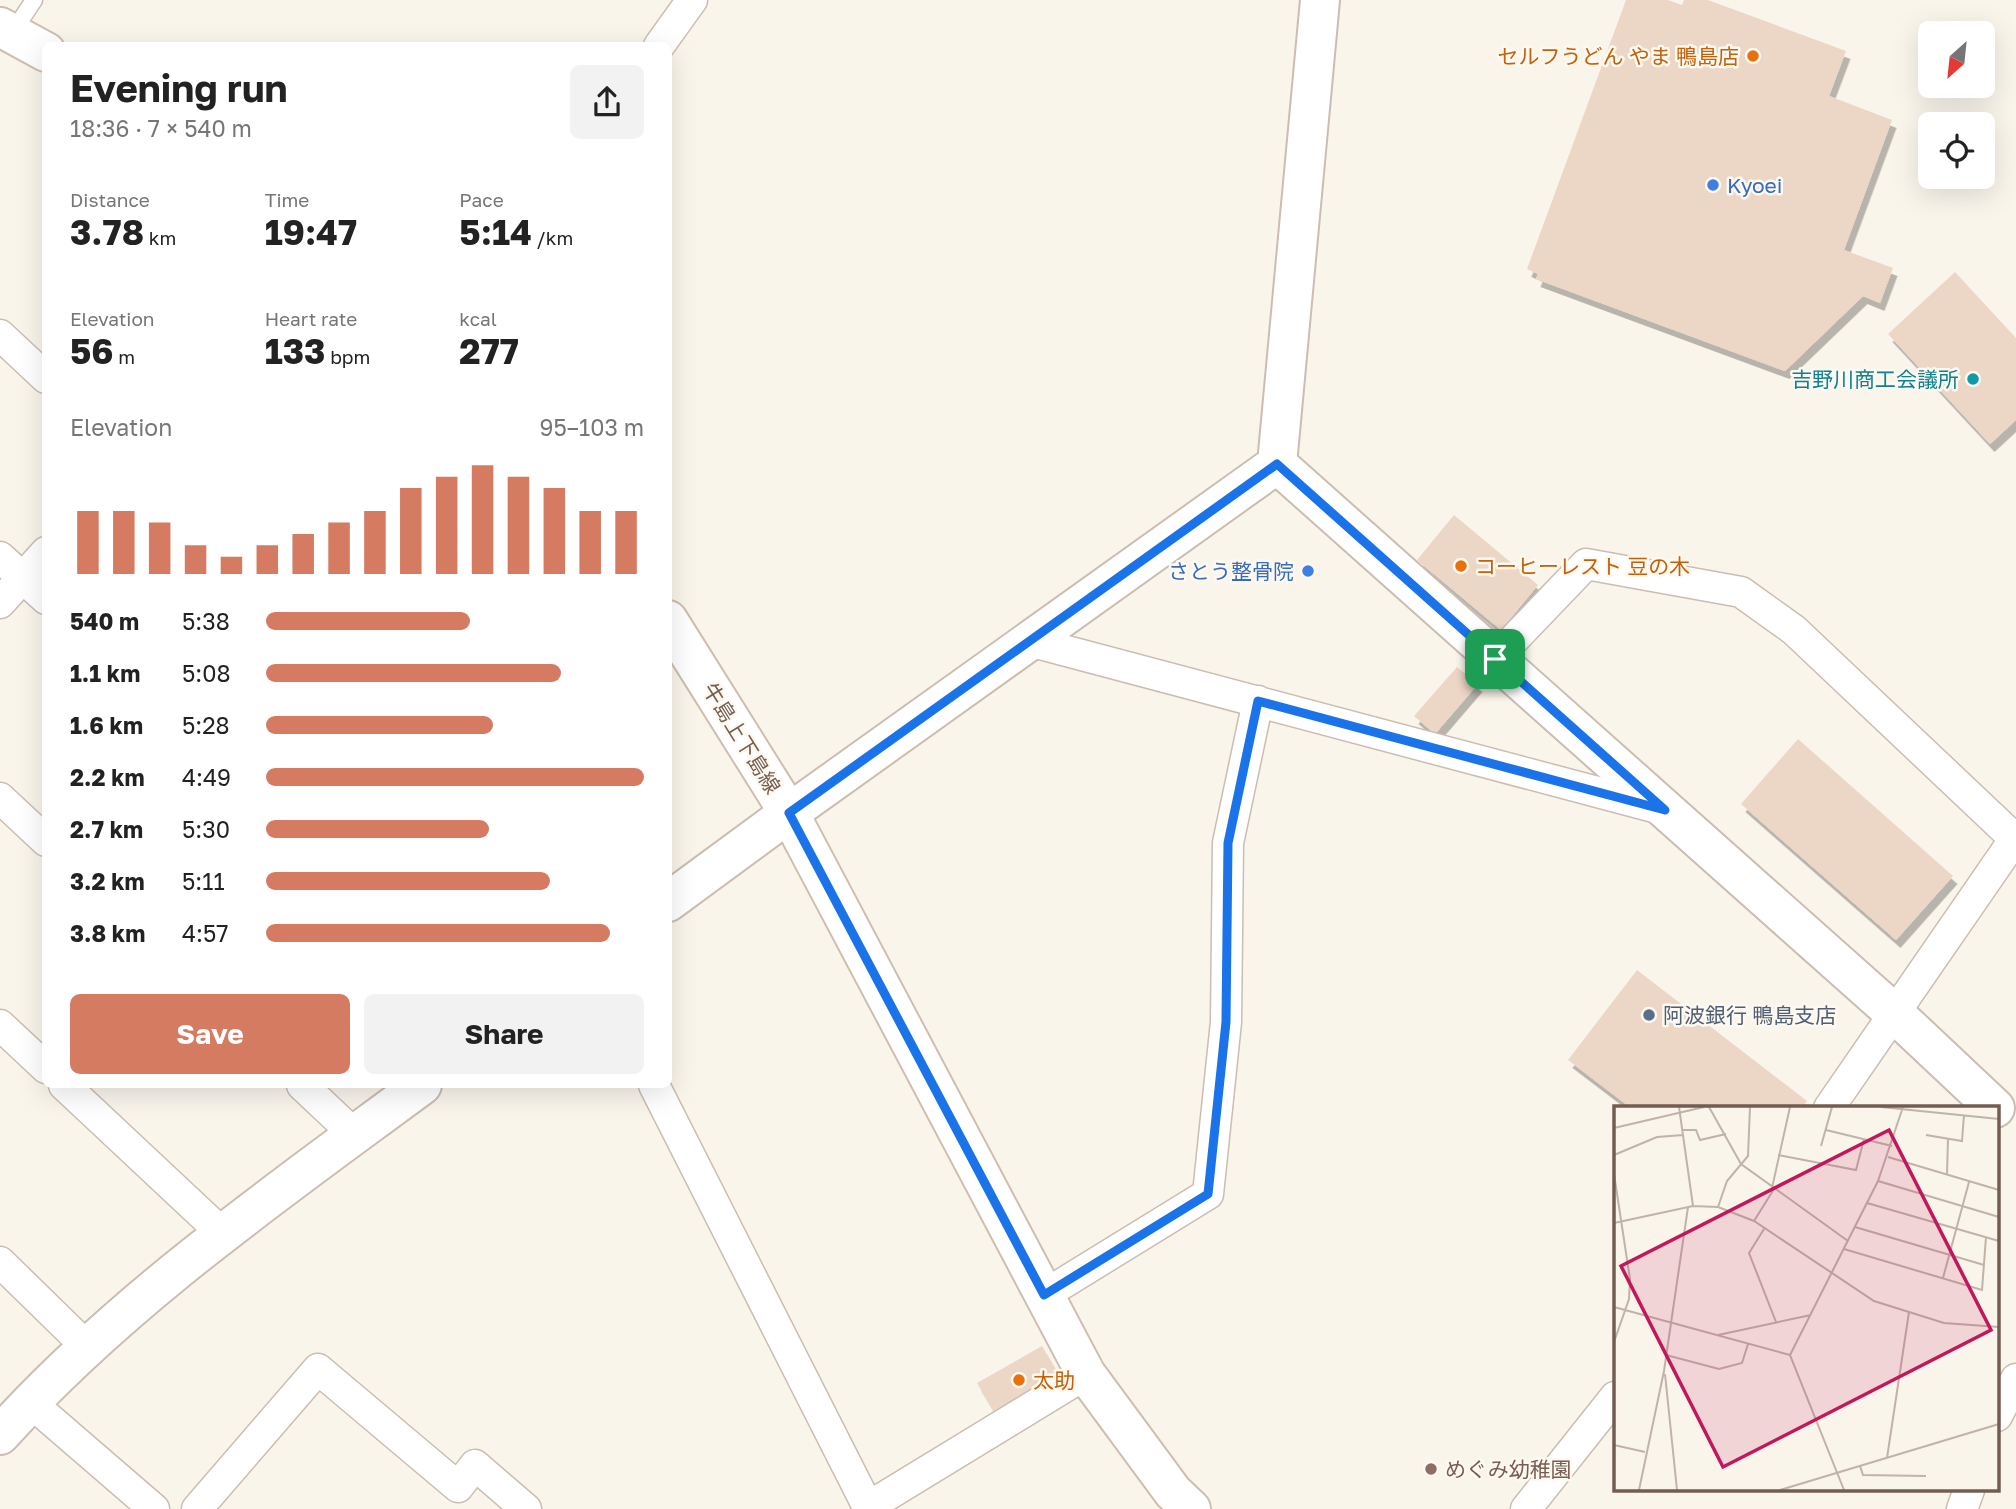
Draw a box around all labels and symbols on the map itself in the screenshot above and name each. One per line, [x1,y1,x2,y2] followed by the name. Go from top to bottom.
[1918,21,1995,98] north arrow
[1498,43,1739,69] place label: セルフうどん やま 鴨島店
[1745,48,1761,64] marker: セルフうどん やま 鴨島店
[1727,172,1782,198] place label: Kyoei
[1705,177,1721,193] marker: Kyoei
[1791,366,1959,392] place label: 吉野川商工会議所
[1965,371,1981,387] marker: 吉野川商工会議所
[1475,553,1690,579] place label: コーヒーレスト 豆の木
[1168,558,1294,584] place label: さとう整骨院
[1453,558,1469,574] marker: コーヒーレスト 豆の木
[1300,563,1316,579] marker: さとう整骨院
[1465,629,1525,689] pin
[698,678,786,798] street label: 牛島上下島線
[1663,1002,1836,1028] place label: 阿波銀行 鴨島支店
[1641,1007,1657,1023] marker: 阿波銀行 鴨島支店
[1614,1106,1998,1492] inset map
[1033,1367,1075,1393] place label: 太助
[1011,1372,1027,1388] marker: 太助
[1445,1456,1572,1482] place label: めぐみ幼稚園
[1423,1461,1439,1477] marker: めぐみ幼稚園

